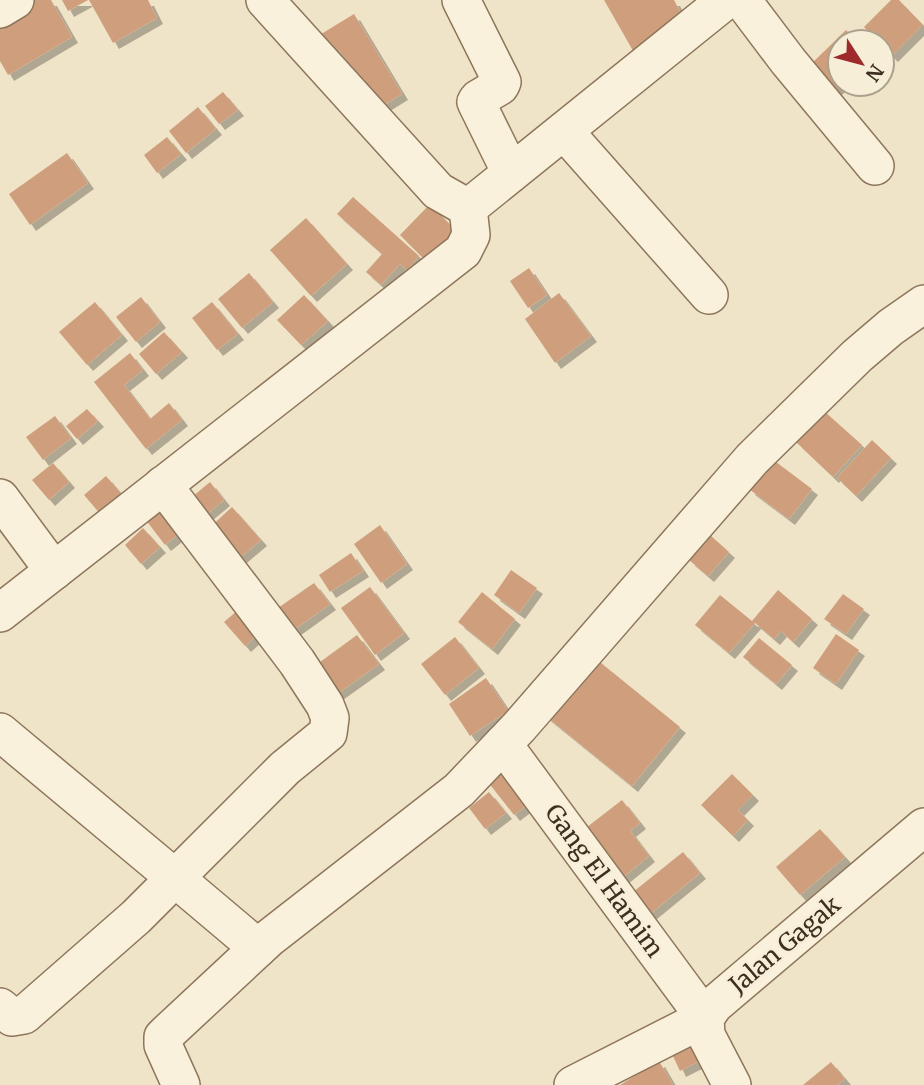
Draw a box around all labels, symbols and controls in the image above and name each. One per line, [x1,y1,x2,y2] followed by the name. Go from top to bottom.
[826,28,896,98] north arrow
[861,60,889,86] text: N
[538,798,671,964] street label: Gang El Hamim
[722,889,847,1001] street label: Jalan Gagak

